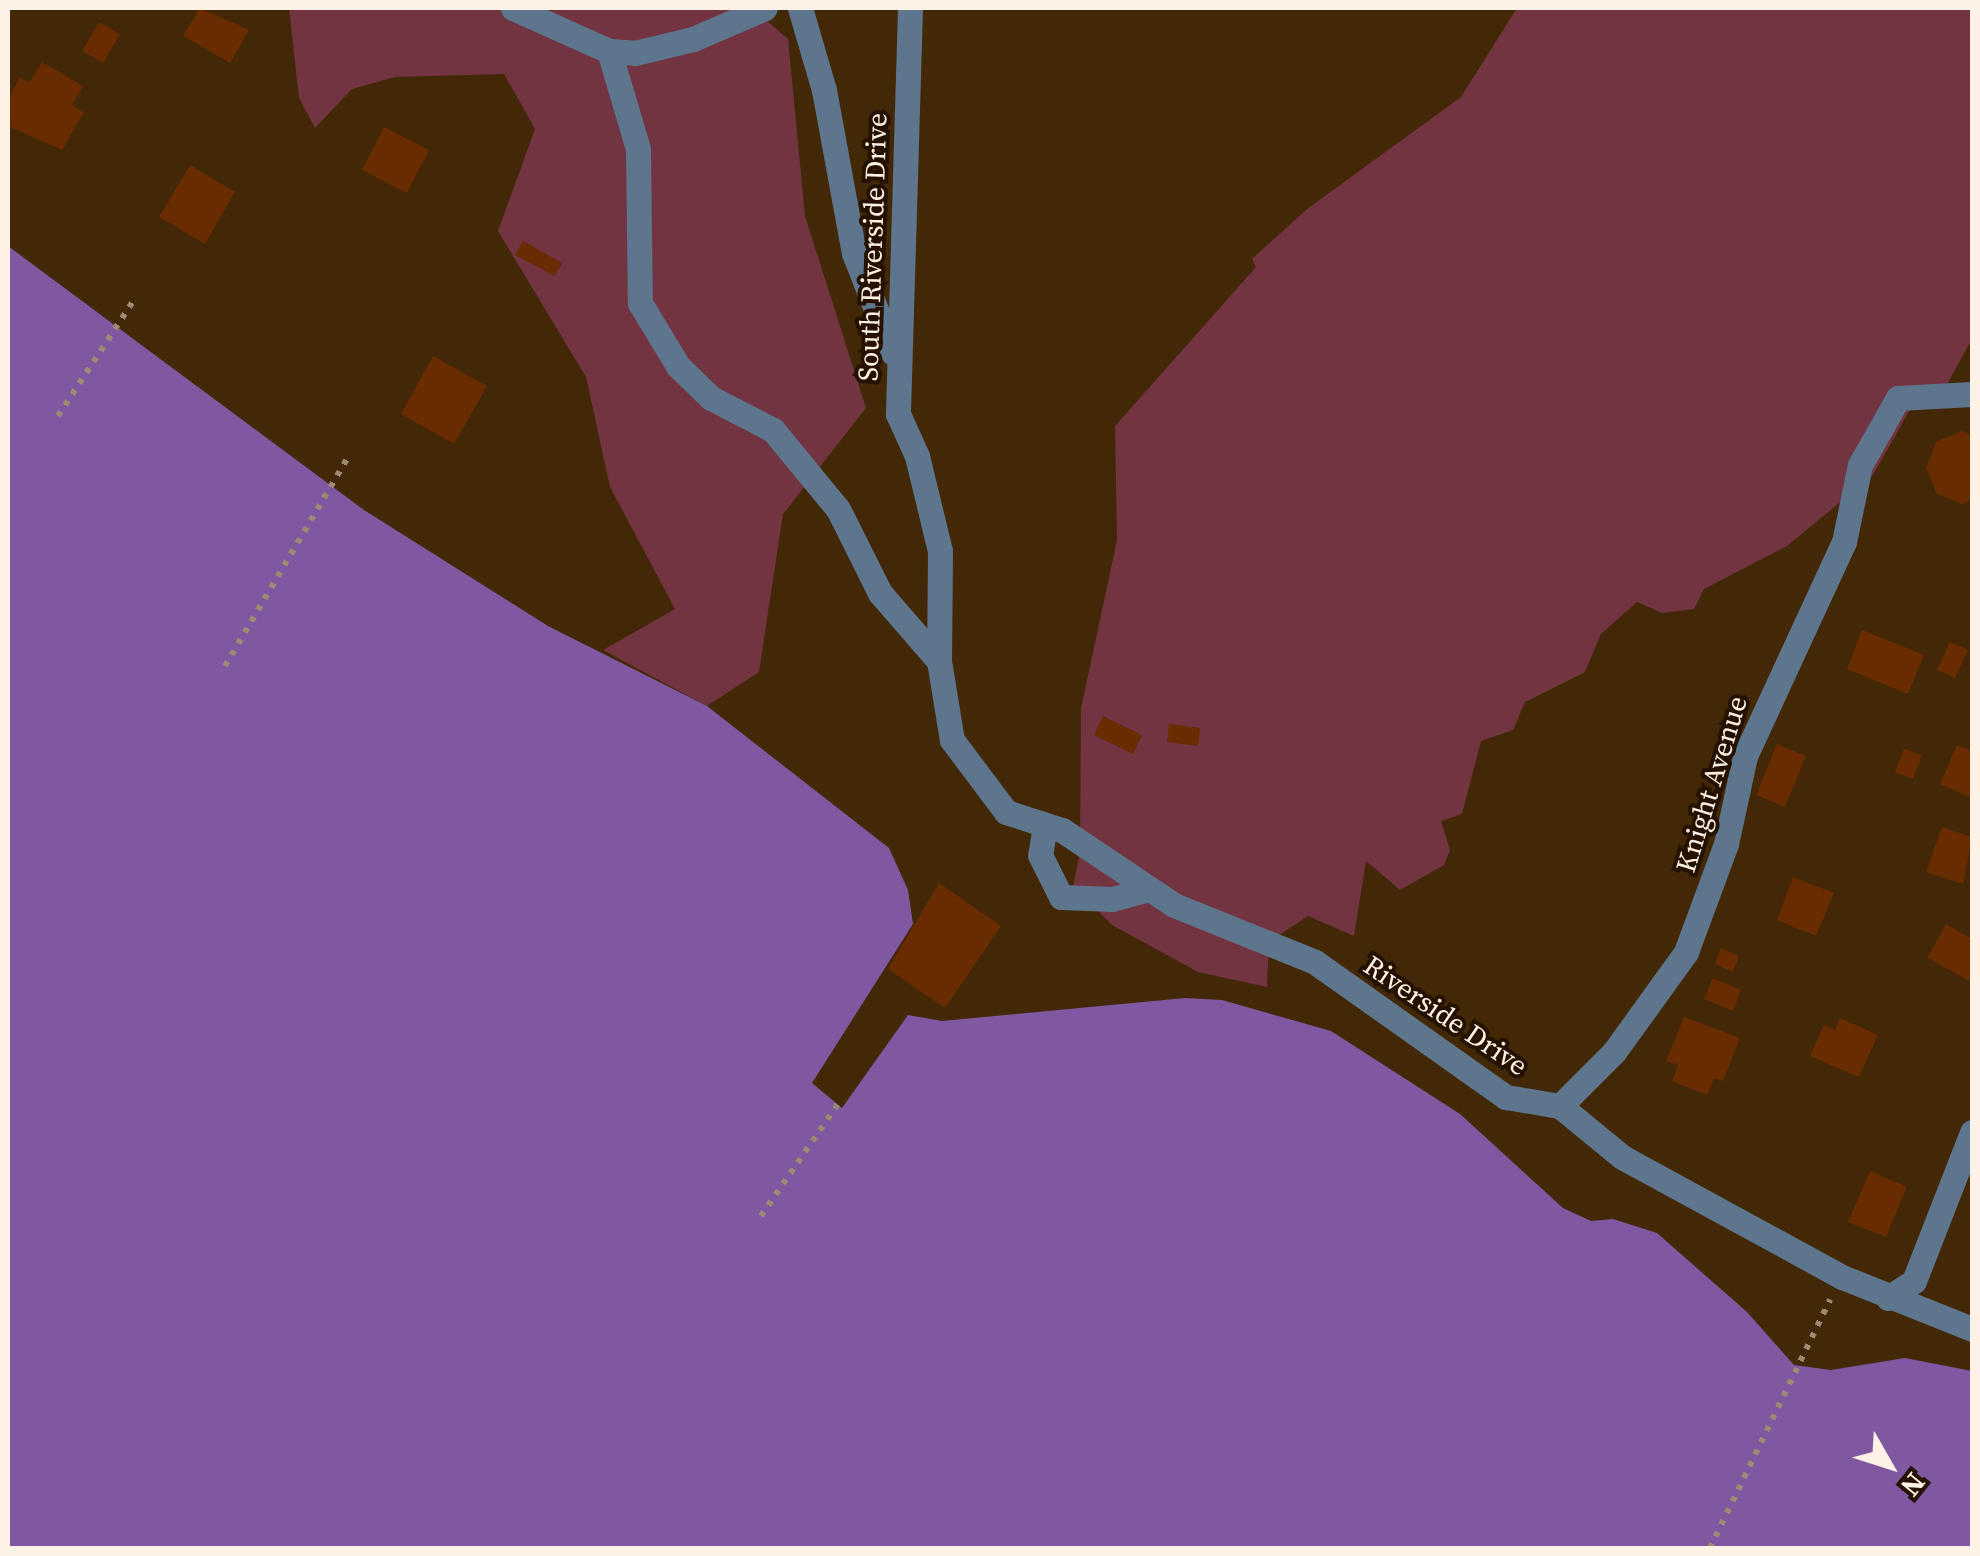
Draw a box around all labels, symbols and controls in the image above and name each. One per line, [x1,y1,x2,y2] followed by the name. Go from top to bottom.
[851,112,893,382] street label: South Riverside Drive
[1668,692,1754,876] street label: Knight Avenue
[1358,948,1534,1082] street label: Riverside Drive
[1840,1416,1940,1516] north arrow
[1892,1465,1935,1505] text: N

